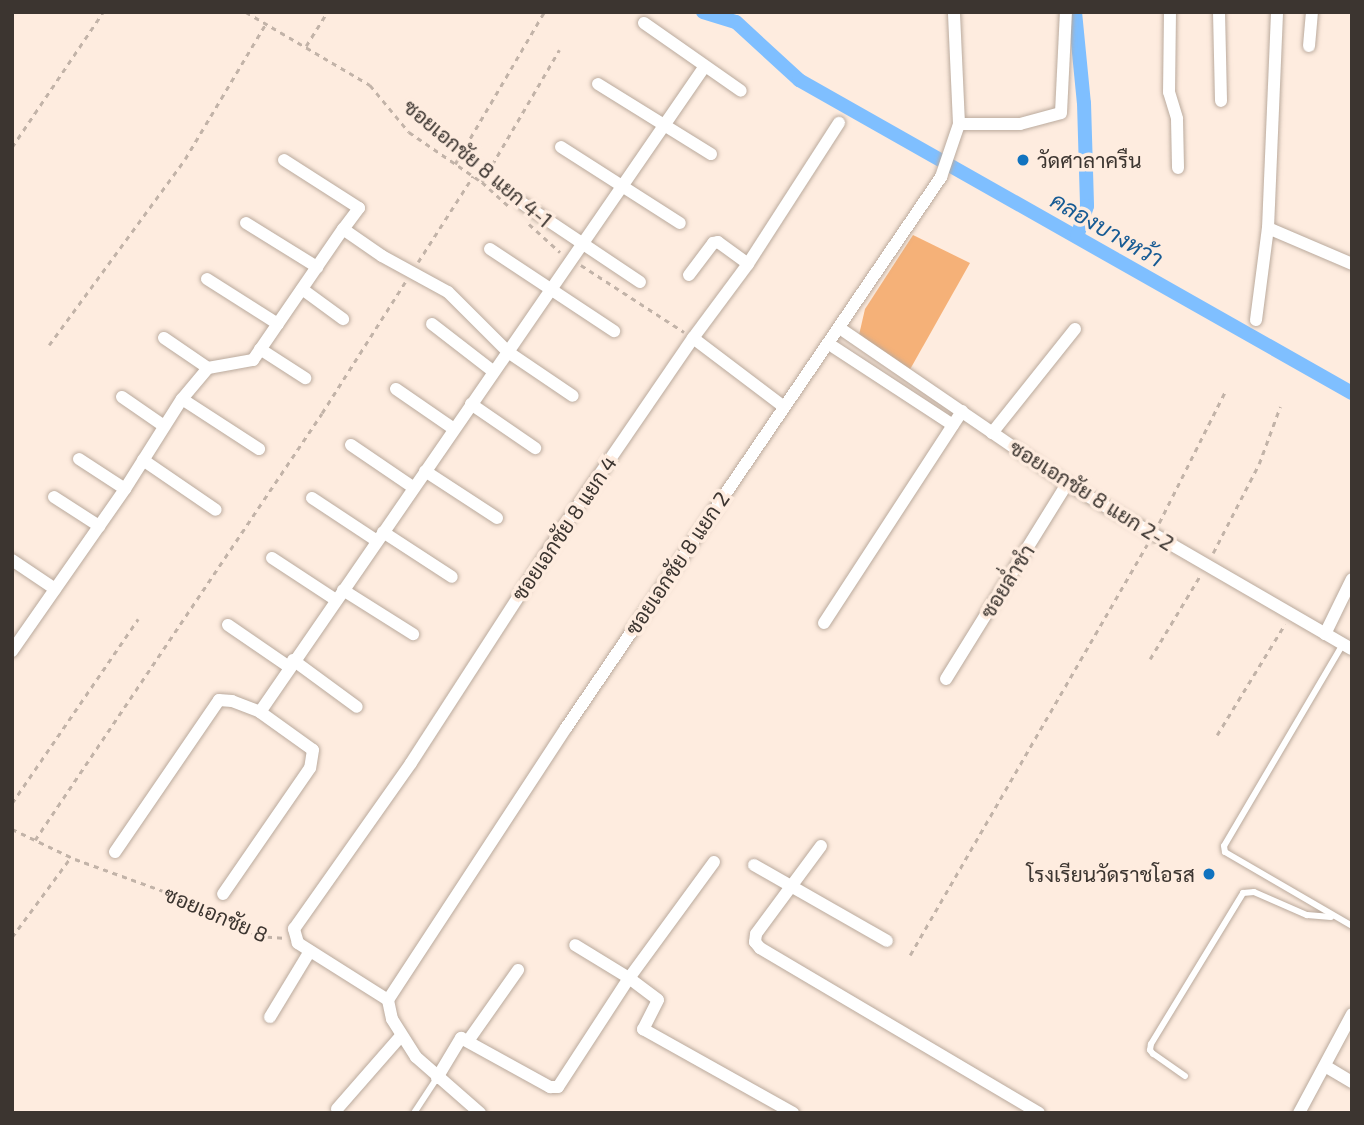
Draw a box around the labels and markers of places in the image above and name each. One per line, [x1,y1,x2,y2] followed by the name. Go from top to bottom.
[1037,147,1142,173] place label: วัดศาลาครืน
[1015,152,1031,168] marker: วัดศาลาครืน
[1026,861,1195,887] place label: โรงเรียนวัดราชโอรส
[1201,866,1217,882] marker: โรงเรียนวัดราชโอรส

